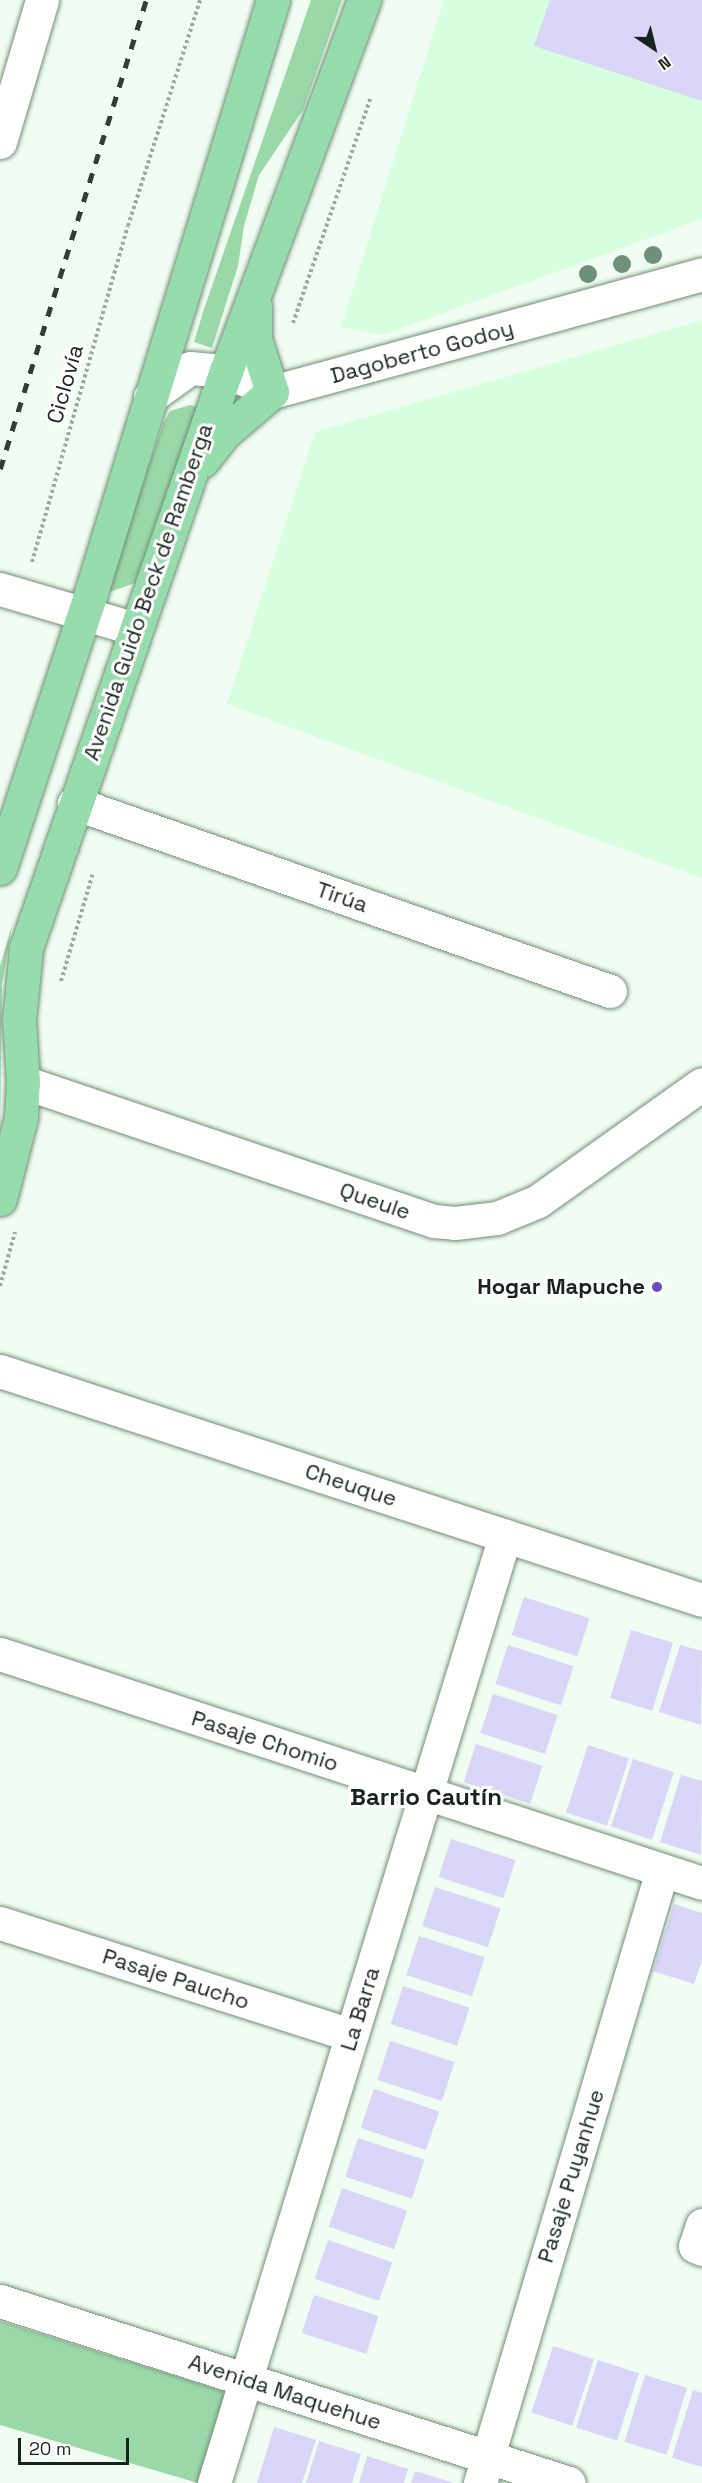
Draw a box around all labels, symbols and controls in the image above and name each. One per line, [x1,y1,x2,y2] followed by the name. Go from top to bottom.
[624,18,684,78] north arrow
[654,51,675,75] text: N
[328,315,516,389] street label: Dagoberto Godoy
[41,341,89,427] street label: Ciclovía
[78,420,218,764] street label: Avenida Guido Beck de Ramberga
[313,876,371,918] street label: Tirúa
[336,1177,414,1225] street label: Queule
[477,1274,645,1300] place label: Hogar Mapuche
[650,1280,664,1294] marker: Hogar Mapuche
[302,1458,400,1512] street label: Cheuque
[188,1705,342,1777] street label: Pasaje Chomio
[350,1783,502,1811] district label: Barrio Cautín
[99,1943,253,2015] street label: Pasaje Paucho
[335,1964,385,2054] street label: La Barra
[532,2086,610,2266] street label: Pasaje Puyanhue
[185,2348,385,2436] street label: Avenida Maquehue
[21,2426,132,2464] scale bar
[29,2437,72,2460] text: 20 m

